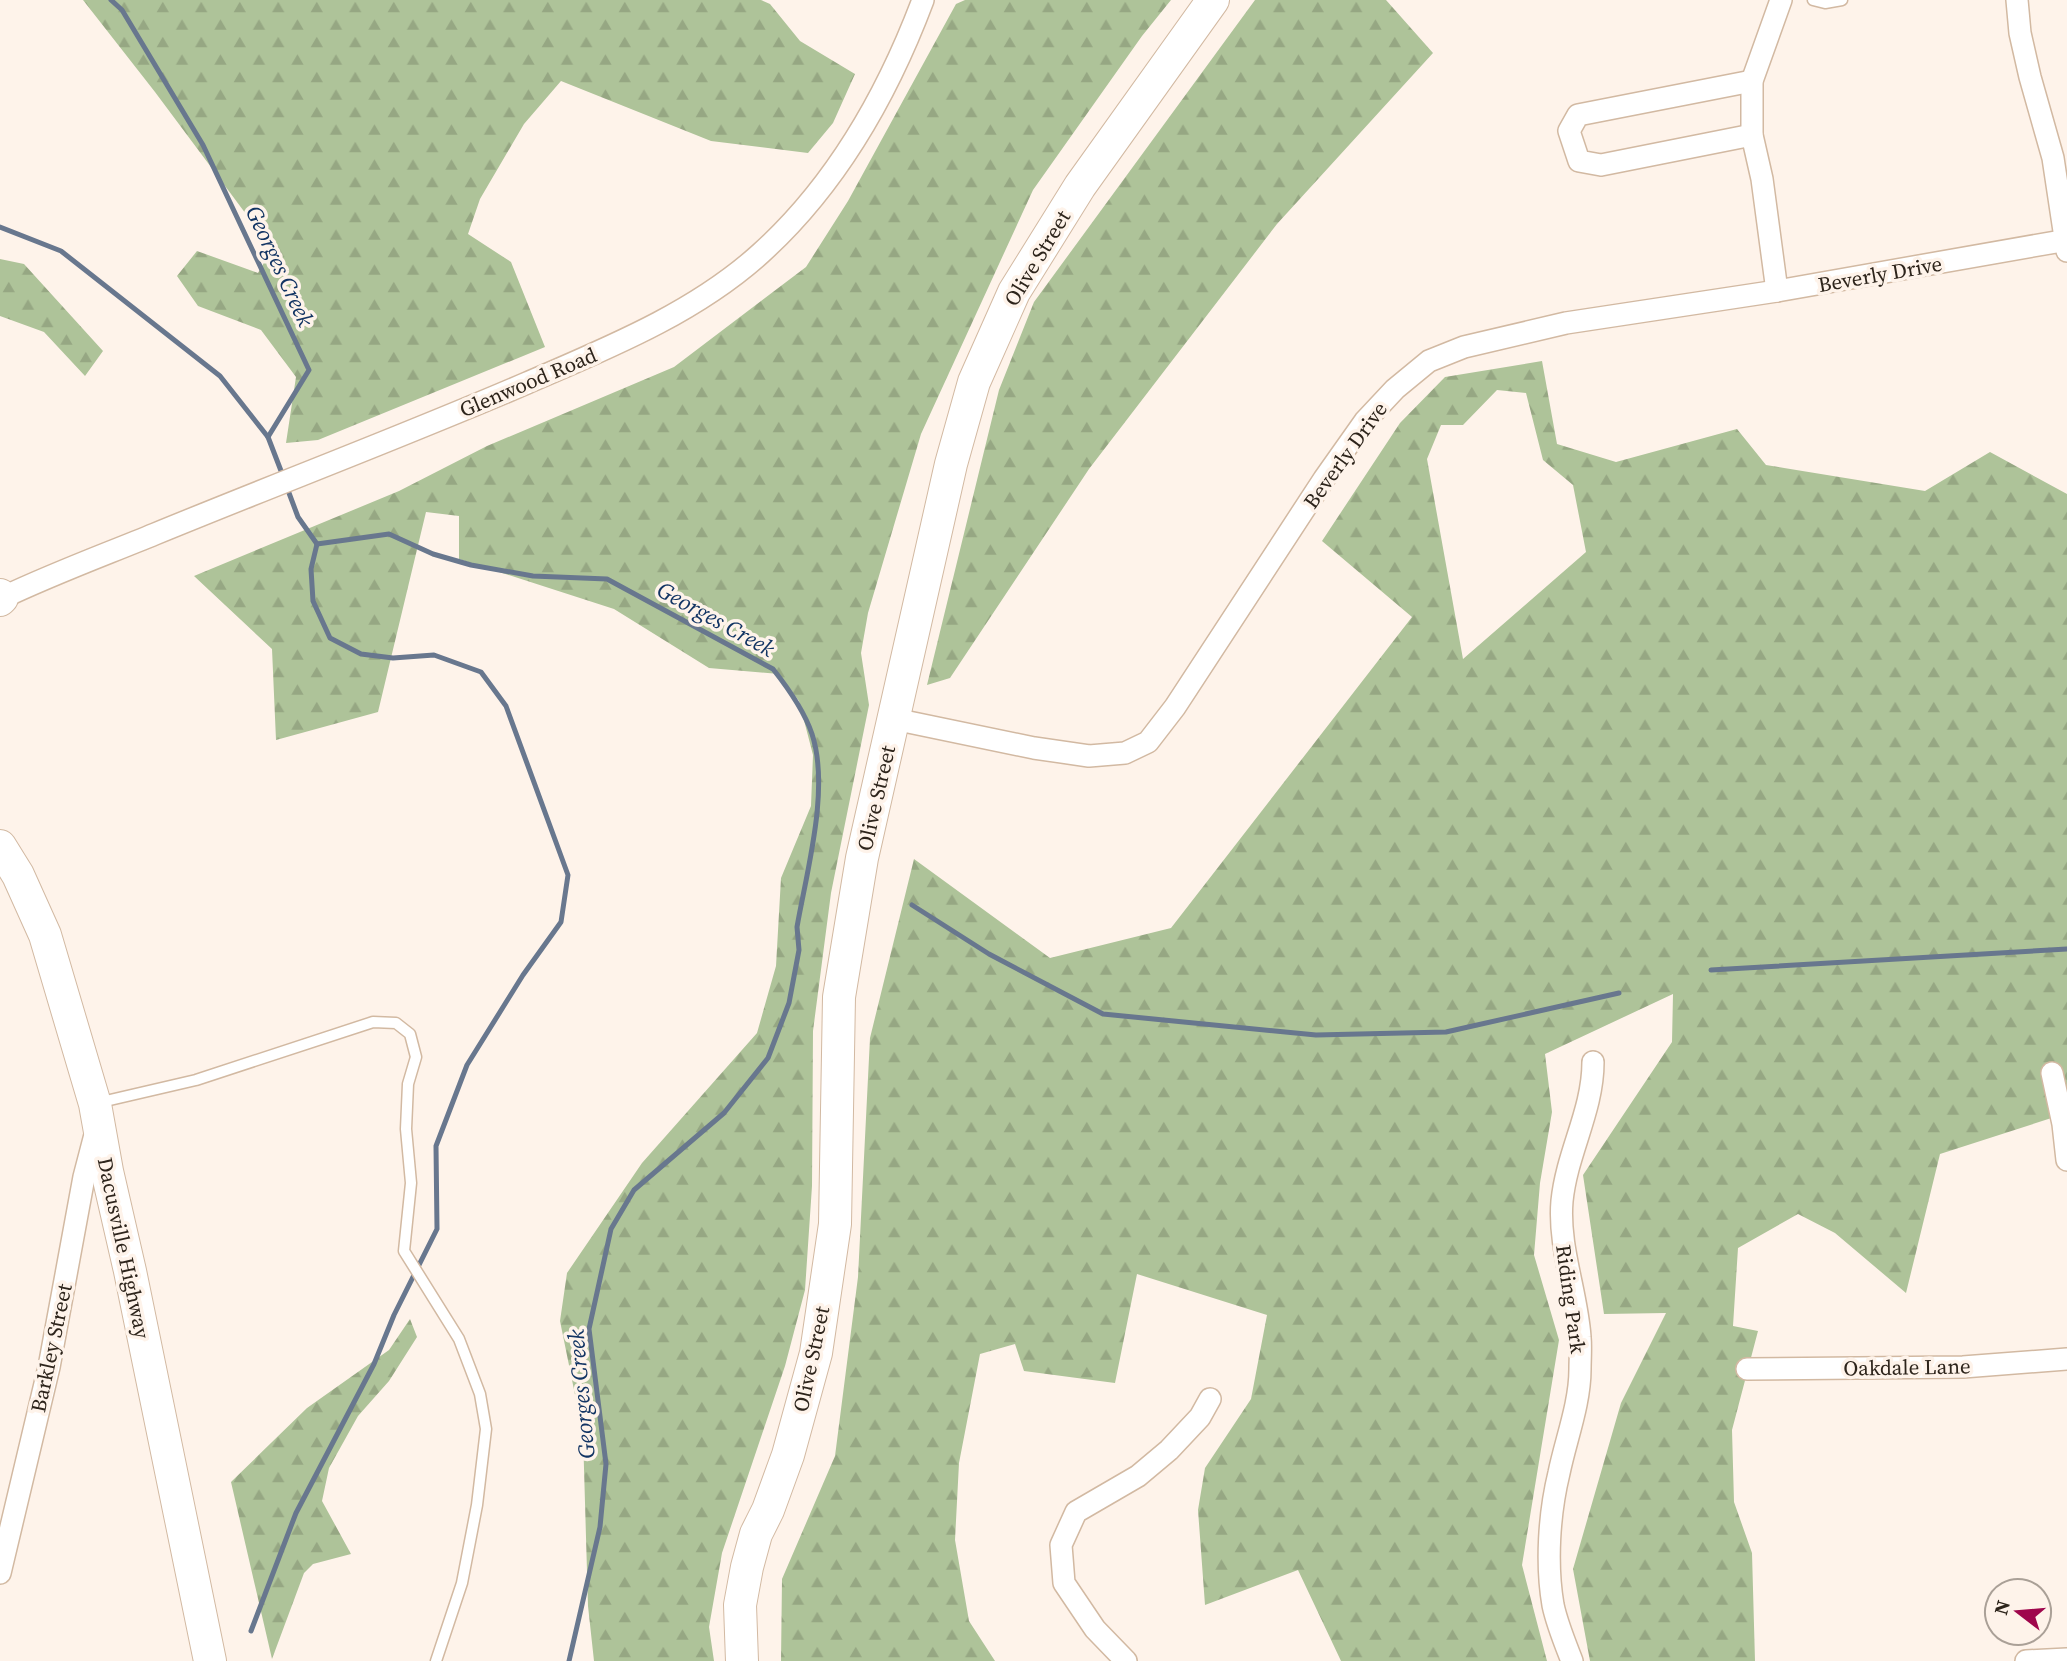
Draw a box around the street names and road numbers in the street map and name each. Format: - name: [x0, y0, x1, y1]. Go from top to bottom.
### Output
- street label: Olive Street: [997, 204, 1077, 311]
- street label: Beverly Drive: [1816, 249, 1944, 299]
- street label: Glenwood Road: [455, 340, 601, 424]
- street label: Beverly Drive: [1296, 396, 1394, 514]
- street label: Olive Street: [850, 742, 902, 853]
- street label: Dacusville Highway: [91, 1155, 157, 1342]
- street label: Riding Park: [1549, 1243, 1593, 1356]
- street label: Barkley Street: [23, 1281, 79, 1415]
- street label: Olive Street: [786, 1303, 836, 1414]
- street label: Oakdale Lane: [1843, 1351, 1971, 1383]

